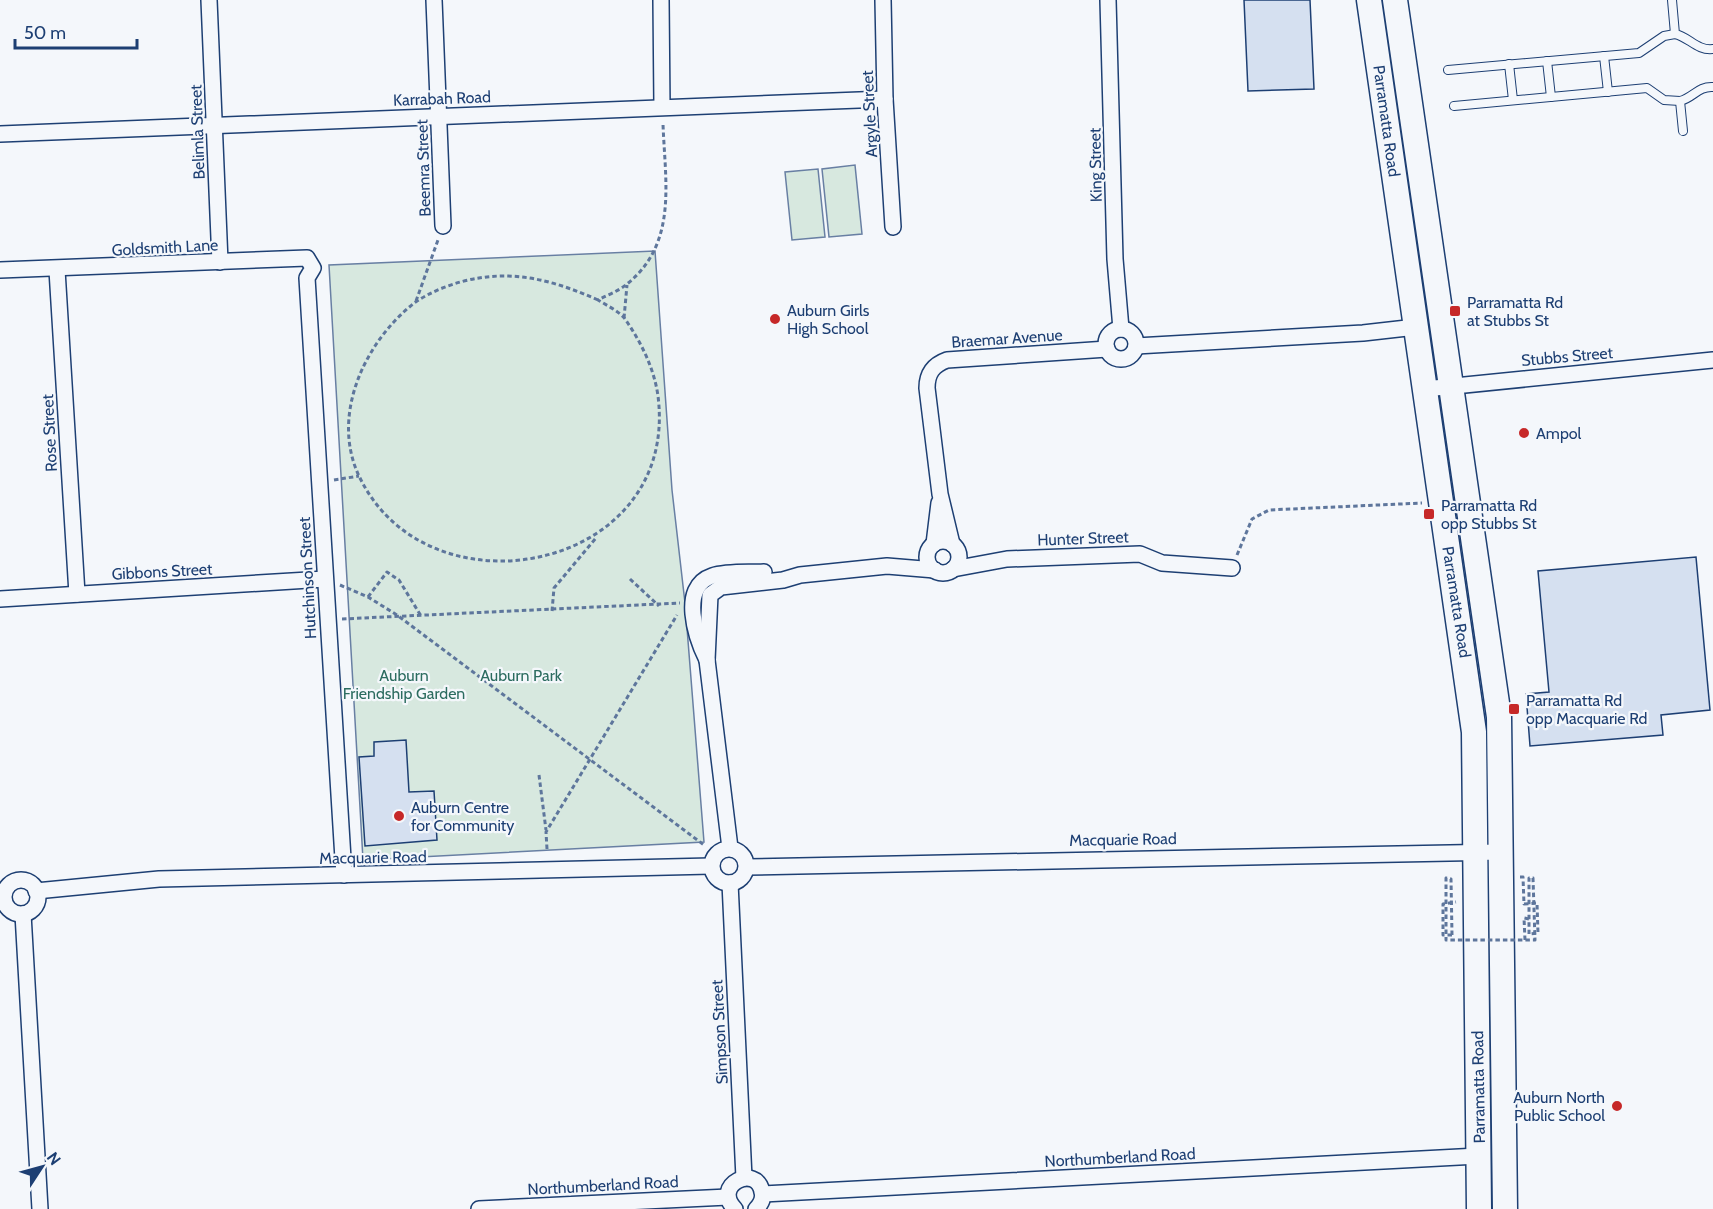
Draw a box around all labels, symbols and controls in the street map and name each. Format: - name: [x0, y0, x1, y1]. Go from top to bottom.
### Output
- scale bar: [15, 12, 136, 50]
- text: 50 m: [24, 22, 66, 44]
- street label: Parramatta Road: [1369, 64, 1404, 178]
- street label: Argyle Street: [858, 69, 881, 158]
- street label: Belimla Street: [186, 84, 209, 180]
- street label: Karrabah Road: [393, 87, 491, 110]
- street label: Beemra Street: [412, 118, 435, 217]
- street label: King Street: [1085, 127, 1106, 202]
- street label: Goldsmith Lane: [111, 235, 219, 260]
- place label: Parramatta Rd at Stubbs St: [1467, 293, 1563, 330]
- place label: Auburn Girls High School: [787, 301, 870, 338]
- marker: Parramatta Rd at Stubbs St: [1448, 304, 1462, 318]
- marker: Auburn Girls High School: [768, 312, 782, 326]
- street label: Braemar Avenue: [951, 325, 1063, 352]
- street label: Stubbs Street: [1520, 343, 1614, 370]
- street label: Rose Street: [38, 393, 61, 472]
- place label: Ampol: [1536, 424, 1582, 443]
- marker: Ampol: [1517, 426, 1531, 440]
- place label: Parramatta Rd opp Stubbs St: [1441, 496, 1537, 533]
- marker: Parramatta Rd opp Stubbs St: [1422, 507, 1436, 521]
- street label: Hutchinson Street: [295, 516, 320, 639]
- street label: Hunter Street: [1037, 527, 1130, 550]
- street label: Parramatta Road: [1438, 545, 1475, 659]
- street label: Gibbons Street: [111, 559, 214, 584]
- park label: Auburn Friendship Garden: [343, 666, 465, 703]
- park label: Auburn Park: [480, 666, 563, 685]
- place label: Parramatta Rd opp Macquarie Rd: [1526, 691, 1647, 728]
- marker: Parramatta Rd opp Macquarie Rd: [1507, 702, 1521, 716]
- place label: Auburn Centre for Community: [411, 798, 514, 835]
- marker: Auburn Centre for Community: [392, 809, 406, 823]
- street label: Macquarie Road: [1069, 829, 1177, 850]
- street label: Macquarie Road: [319, 847, 427, 868]
- street label: Simpson Street: [707, 979, 732, 1085]
- street label: Parramatta Road: [1468, 1031, 1489, 1143]
- place label: Auburn North Public School: [1513, 1088, 1605, 1125]
- marker: Auburn North Public School: [1610, 1099, 1624, 1113]
- north arrow: [12, 1137, 72, 1197]
- street label: Northumberland Road: [1044, 1144, 1196, 1171]
- text: N: [43, 1148, 65, 1169]
- street label: Northumberland Road: [527, 1172, 679, 1199]

